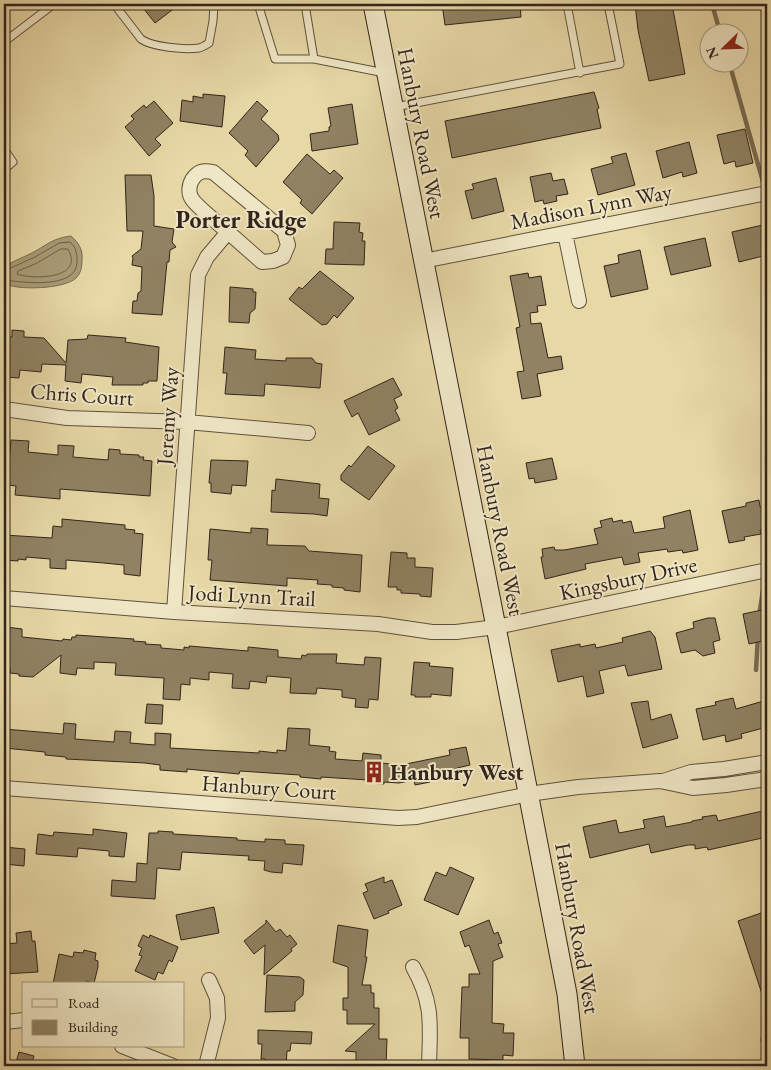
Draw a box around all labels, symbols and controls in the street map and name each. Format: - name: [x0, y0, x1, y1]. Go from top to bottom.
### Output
- north arrow: [698, 22, 748, 72]
- text: N: [701, 44, 723, 62]
- street label: Hanbury Road West: [391, 45, 452, 221]
- street label: Madison Lynn Way: [508, 177, 675, 236]
- district label: Porter Ridge: [176, 204, 306, 236]
- street label: Jeremy Way: [149, 366, 185, 468]
- street label: Chris Court: [29, 376, 135, 413]
- street label: Hanbury Road West: [470, 442, 531, 618]
- street label: Kingsbury Drive: [557, 550, 700, 607]
- street label: Jodi Lynn Trail: [185, 578, 316, 613]
- place label: Hanbury West: [390, 758, 524, 787]
- building icon: Hanbury West: [361, 759, 387, 785]
- street label: Hanbury Court: [201, 768, 337, 807]
- street label: Hanbury Road West: [548, 840, 607, 1016]
- legend: [22, 982, 185, 1048]
- text: Road: [68, 993, 100, 1012]
- text: Building: [68, 1017, 118, 1036]

